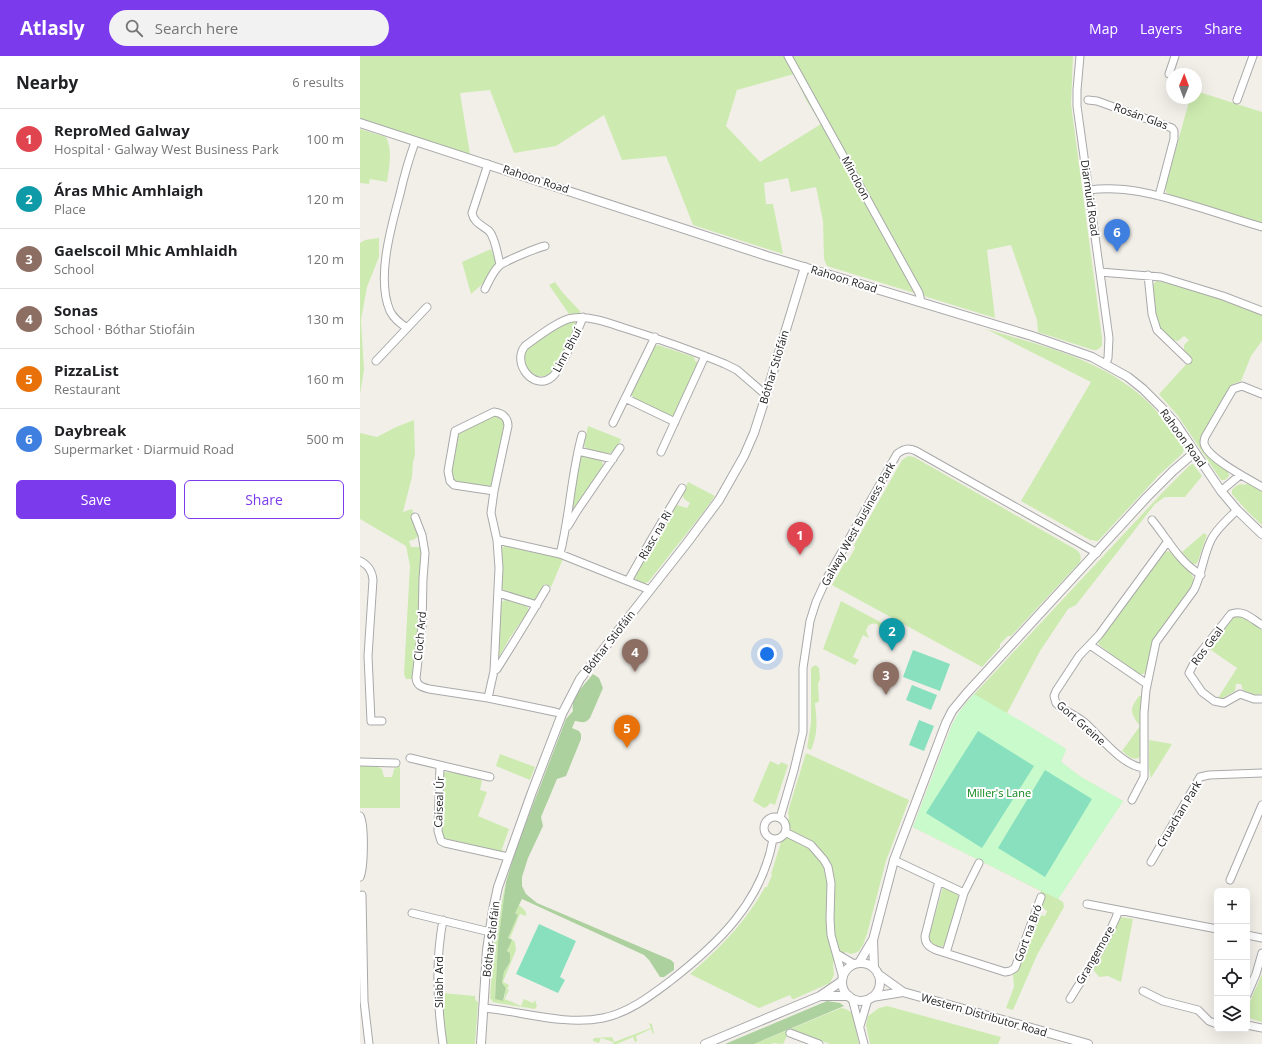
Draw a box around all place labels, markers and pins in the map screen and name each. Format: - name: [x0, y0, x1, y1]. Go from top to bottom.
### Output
- pin: 6: [1104, 219, 1130, 252]
- pin: 1: [787, 522, 813, 555]
- pin: 2: [879, 618, 905, 651]
- pin: 4: [622, 639, 648, 672]
- pin: 3: [873, 662, 899, 695]
- pin: 5: [614, 715, 640, 748]

